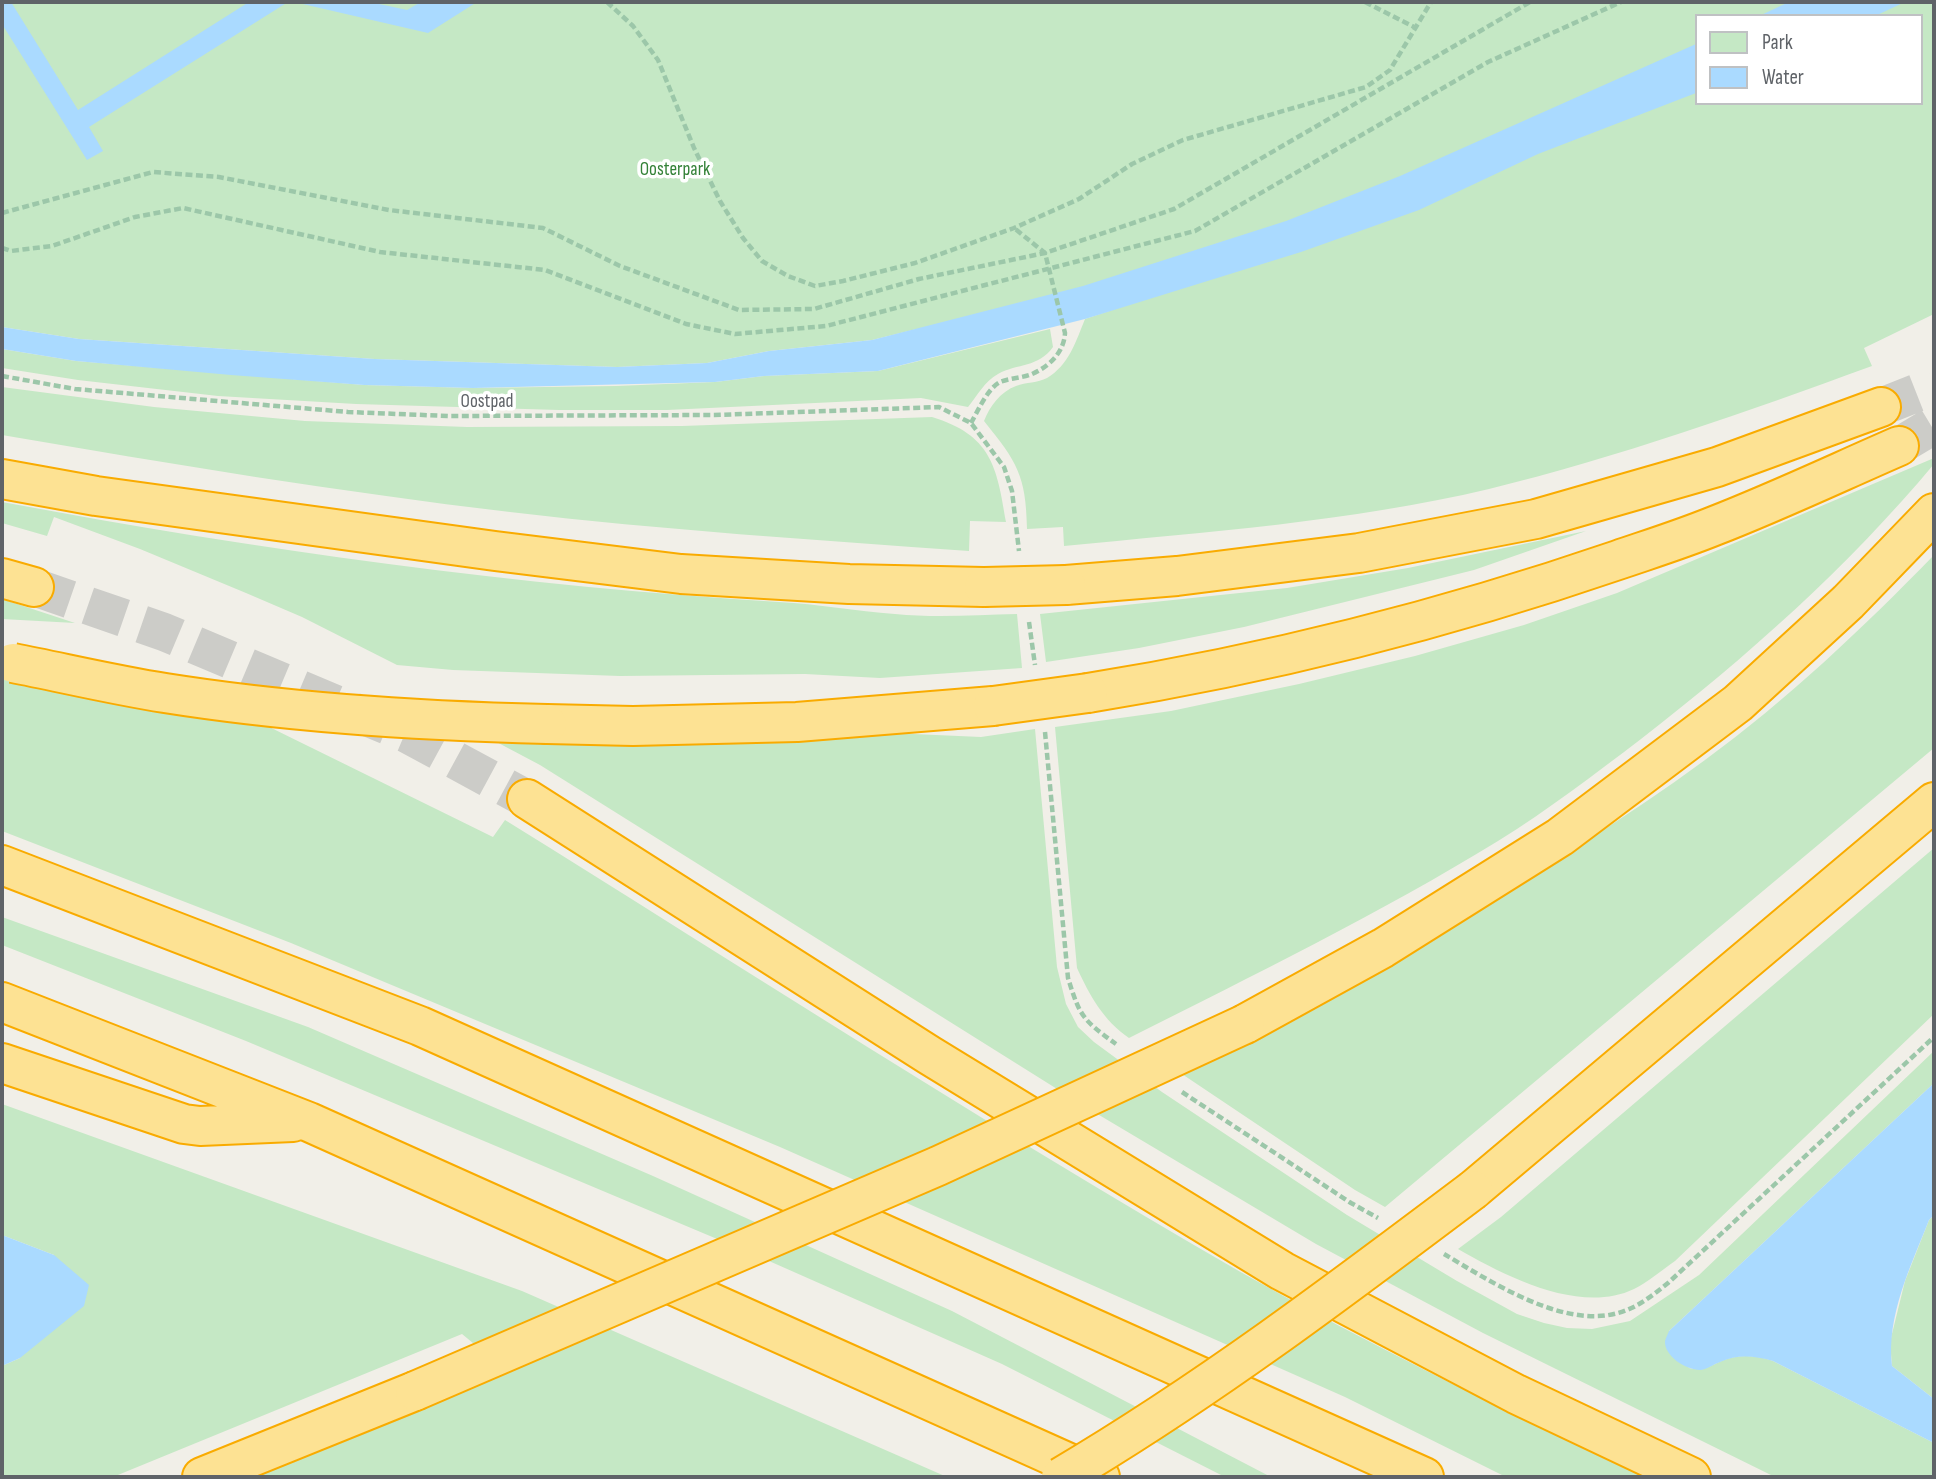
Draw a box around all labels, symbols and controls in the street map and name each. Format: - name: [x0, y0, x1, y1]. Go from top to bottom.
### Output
- legend: [1694, 14, 1922, 105]
- text: Park: [1762, 30, 1793, 55]
- text: Water: [1762, 65, 1804, 90]
- park label: Oosterpark: [640, 159, 710, 181]
- street label: Oostpad: [461, 391, 513, 413]

